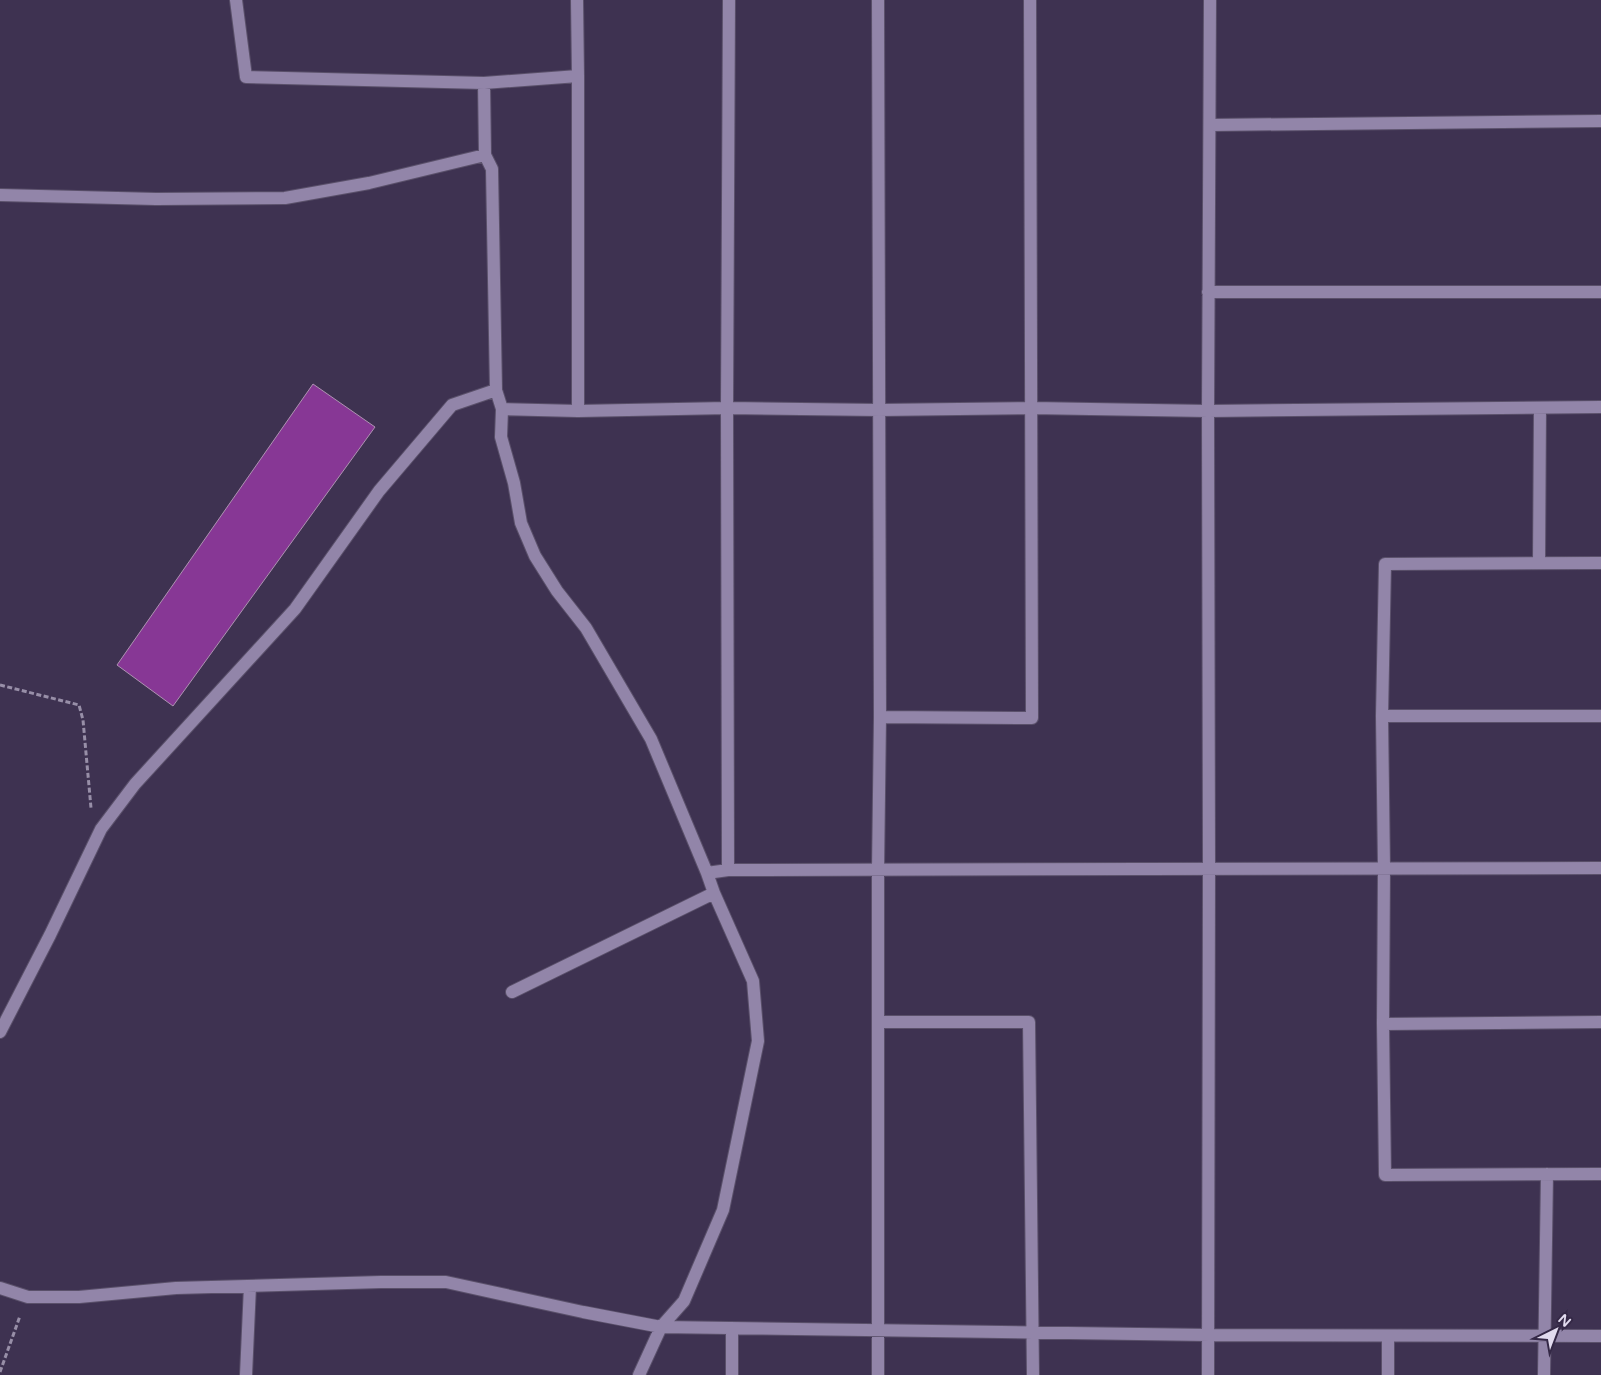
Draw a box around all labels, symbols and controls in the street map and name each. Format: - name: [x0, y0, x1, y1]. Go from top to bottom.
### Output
- north arrow: [1531, 1305, 1581, 1355]
- text: N: [1554, 1311, 1574, 1331]

